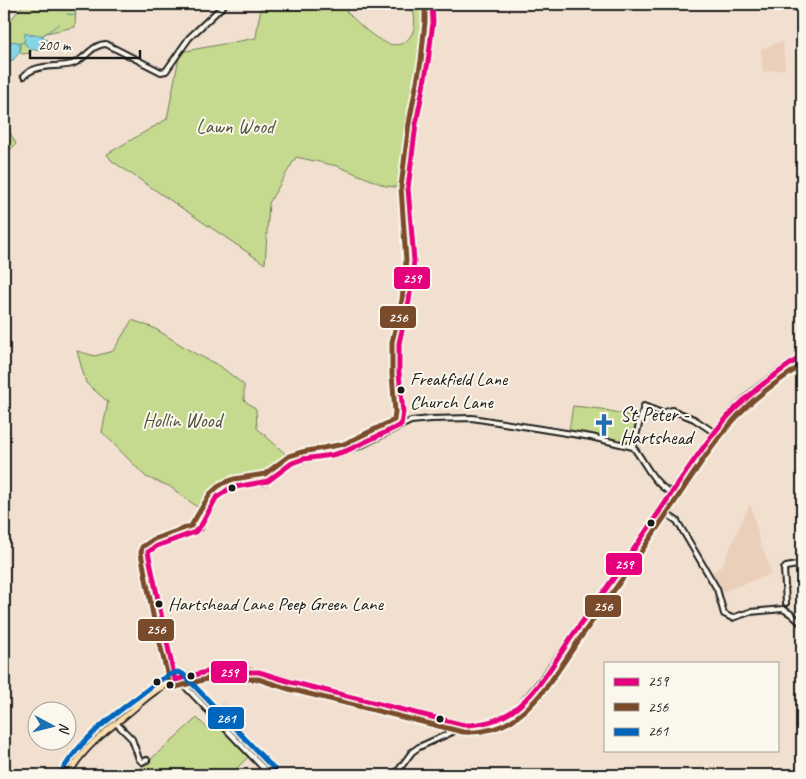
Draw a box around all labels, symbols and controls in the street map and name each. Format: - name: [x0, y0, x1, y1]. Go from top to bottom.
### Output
- scale bar: [30, 28, 140, 60]
- text: 200 m: [38, 36, 72, 55]
- park label: Lawn Wood: [196, 114, 277, 139]
- line badge: 259: [393, 266, 431, 290]
- text: 259: [403, 270, 423, 287]
- line badge: 256: [379, 305, 417, 329]
- text: 256: [389, 309, 409, 326]
- place label: Freakfield Lane Church Lane: [410, 367, 509, 414]
- marker: Freakfield Lane Church Lane: [396, 385, 406, 395]
- place label: St Peter - Hartshead: [620, 402, 696, 450]
- park label: Hollin Wood: [142, 408, 225, 433]
- church icon: St Peter - Hartshead: [591, 412, 617, 438]
- unlabelled marker: [227, 483, 237, 493]
- unlabelled marker: [646, 518, 656, 528]
- line badge: 259: [605, 552, 643, 576]
- text: 259: [615, 556, 635, 573]
- place label: Hartshead Lane Peep Green Lane: [168, 592, 385, 616]
- line badge: 256: [584, 594, 622, 618]
- text: 256: [594, 598, 614, 615]
- marker: Hartshead Lane Peep Green Lane: [154, 599, 164, 609]
- line badge: 256: [137, 618, 175, 642]
- text: 256: [147, 621, 167, 638]
- line badge: 259: [210, 660, 248, 684]
- legend: [604, 662, 778, 752]
- text: 259: [220, 664, 240, 681]
- unlabelled marker: [186, 671, 196, 681]
- text: 259: [648, 672, 670, 691]
- unlabelled marker: [152, 677, 162, 687]
- unlabelled marker: [165, 680, 175, 690]
- text: 256: [648, 698, 670, 717]
- north arrow: [28, 702, 78, 752]
- line badge: 261: [207, 706, 245, 730]
- text: 261: [216, 710, 237, 727]
- unlabelled marker: [435, 714, 445, 724]
- text: N: [55, 722, 73, 735]
- text: 261: [648, 722, 670, 741]

